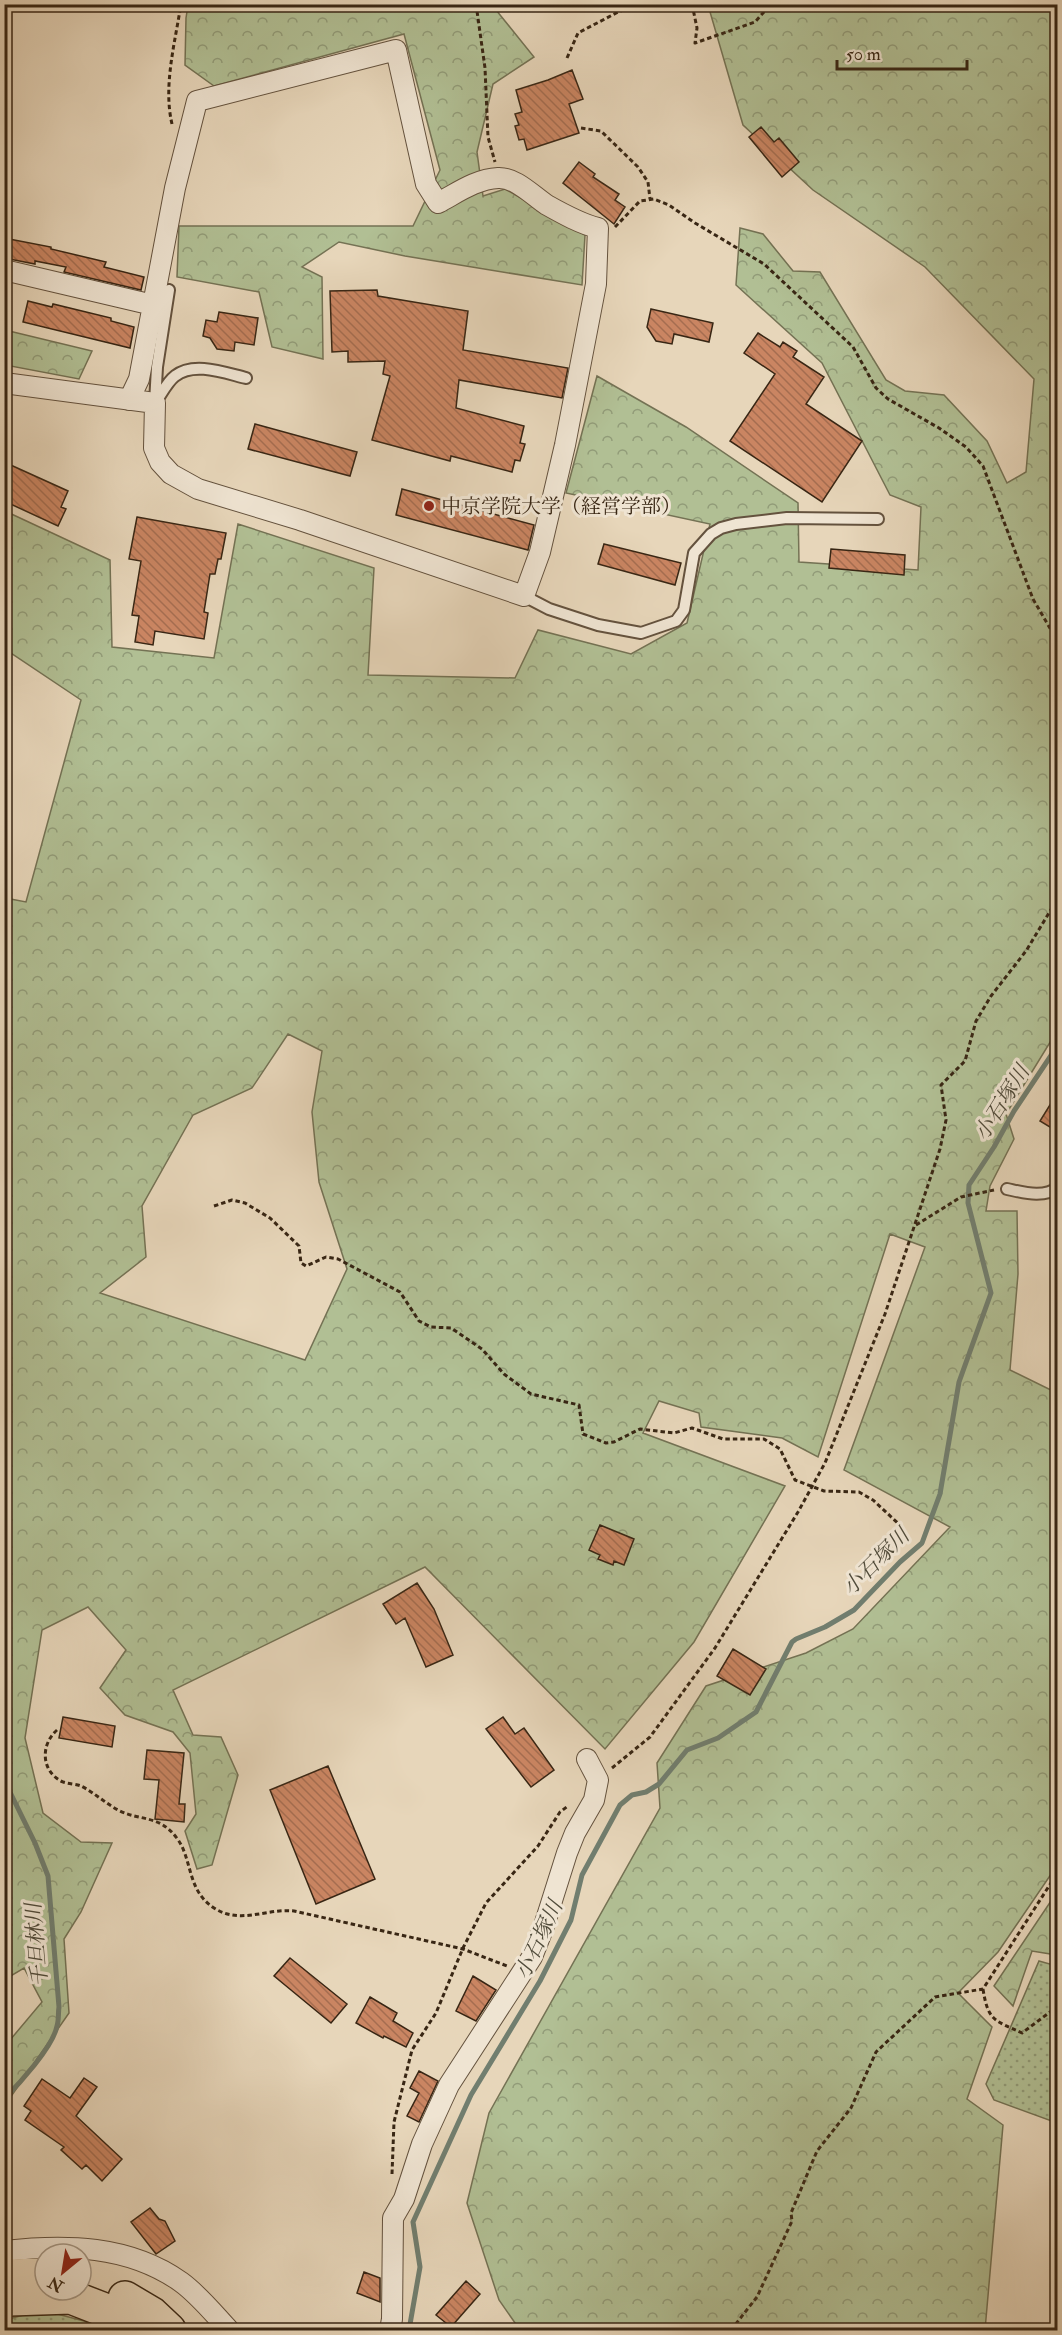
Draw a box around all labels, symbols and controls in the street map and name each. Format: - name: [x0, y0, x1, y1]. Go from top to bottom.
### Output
- scale bar: [837, 33, 968, 71]
- text: 50 m: [846, 43, 881, 66]
- place label: 中京学院大学（経営学部）: [441, 494, 681, 519]
- marker: 中京学院大学（経営学部）: [422, 499, 436, 513]
- water label: 小石塚川: [968, 1059, 1037, 1146]
- water label: 小石塚川: [837, 1521, 917, 1601]
- water label: 小石塚川: [509, 1894, 570, 1984]
- water label: 千旦林川: [20, 1900, 54, 1988]
- north arrow: [33, 2242, 93, 2302]
- text: N: [44, 2272, 68, 2297]

